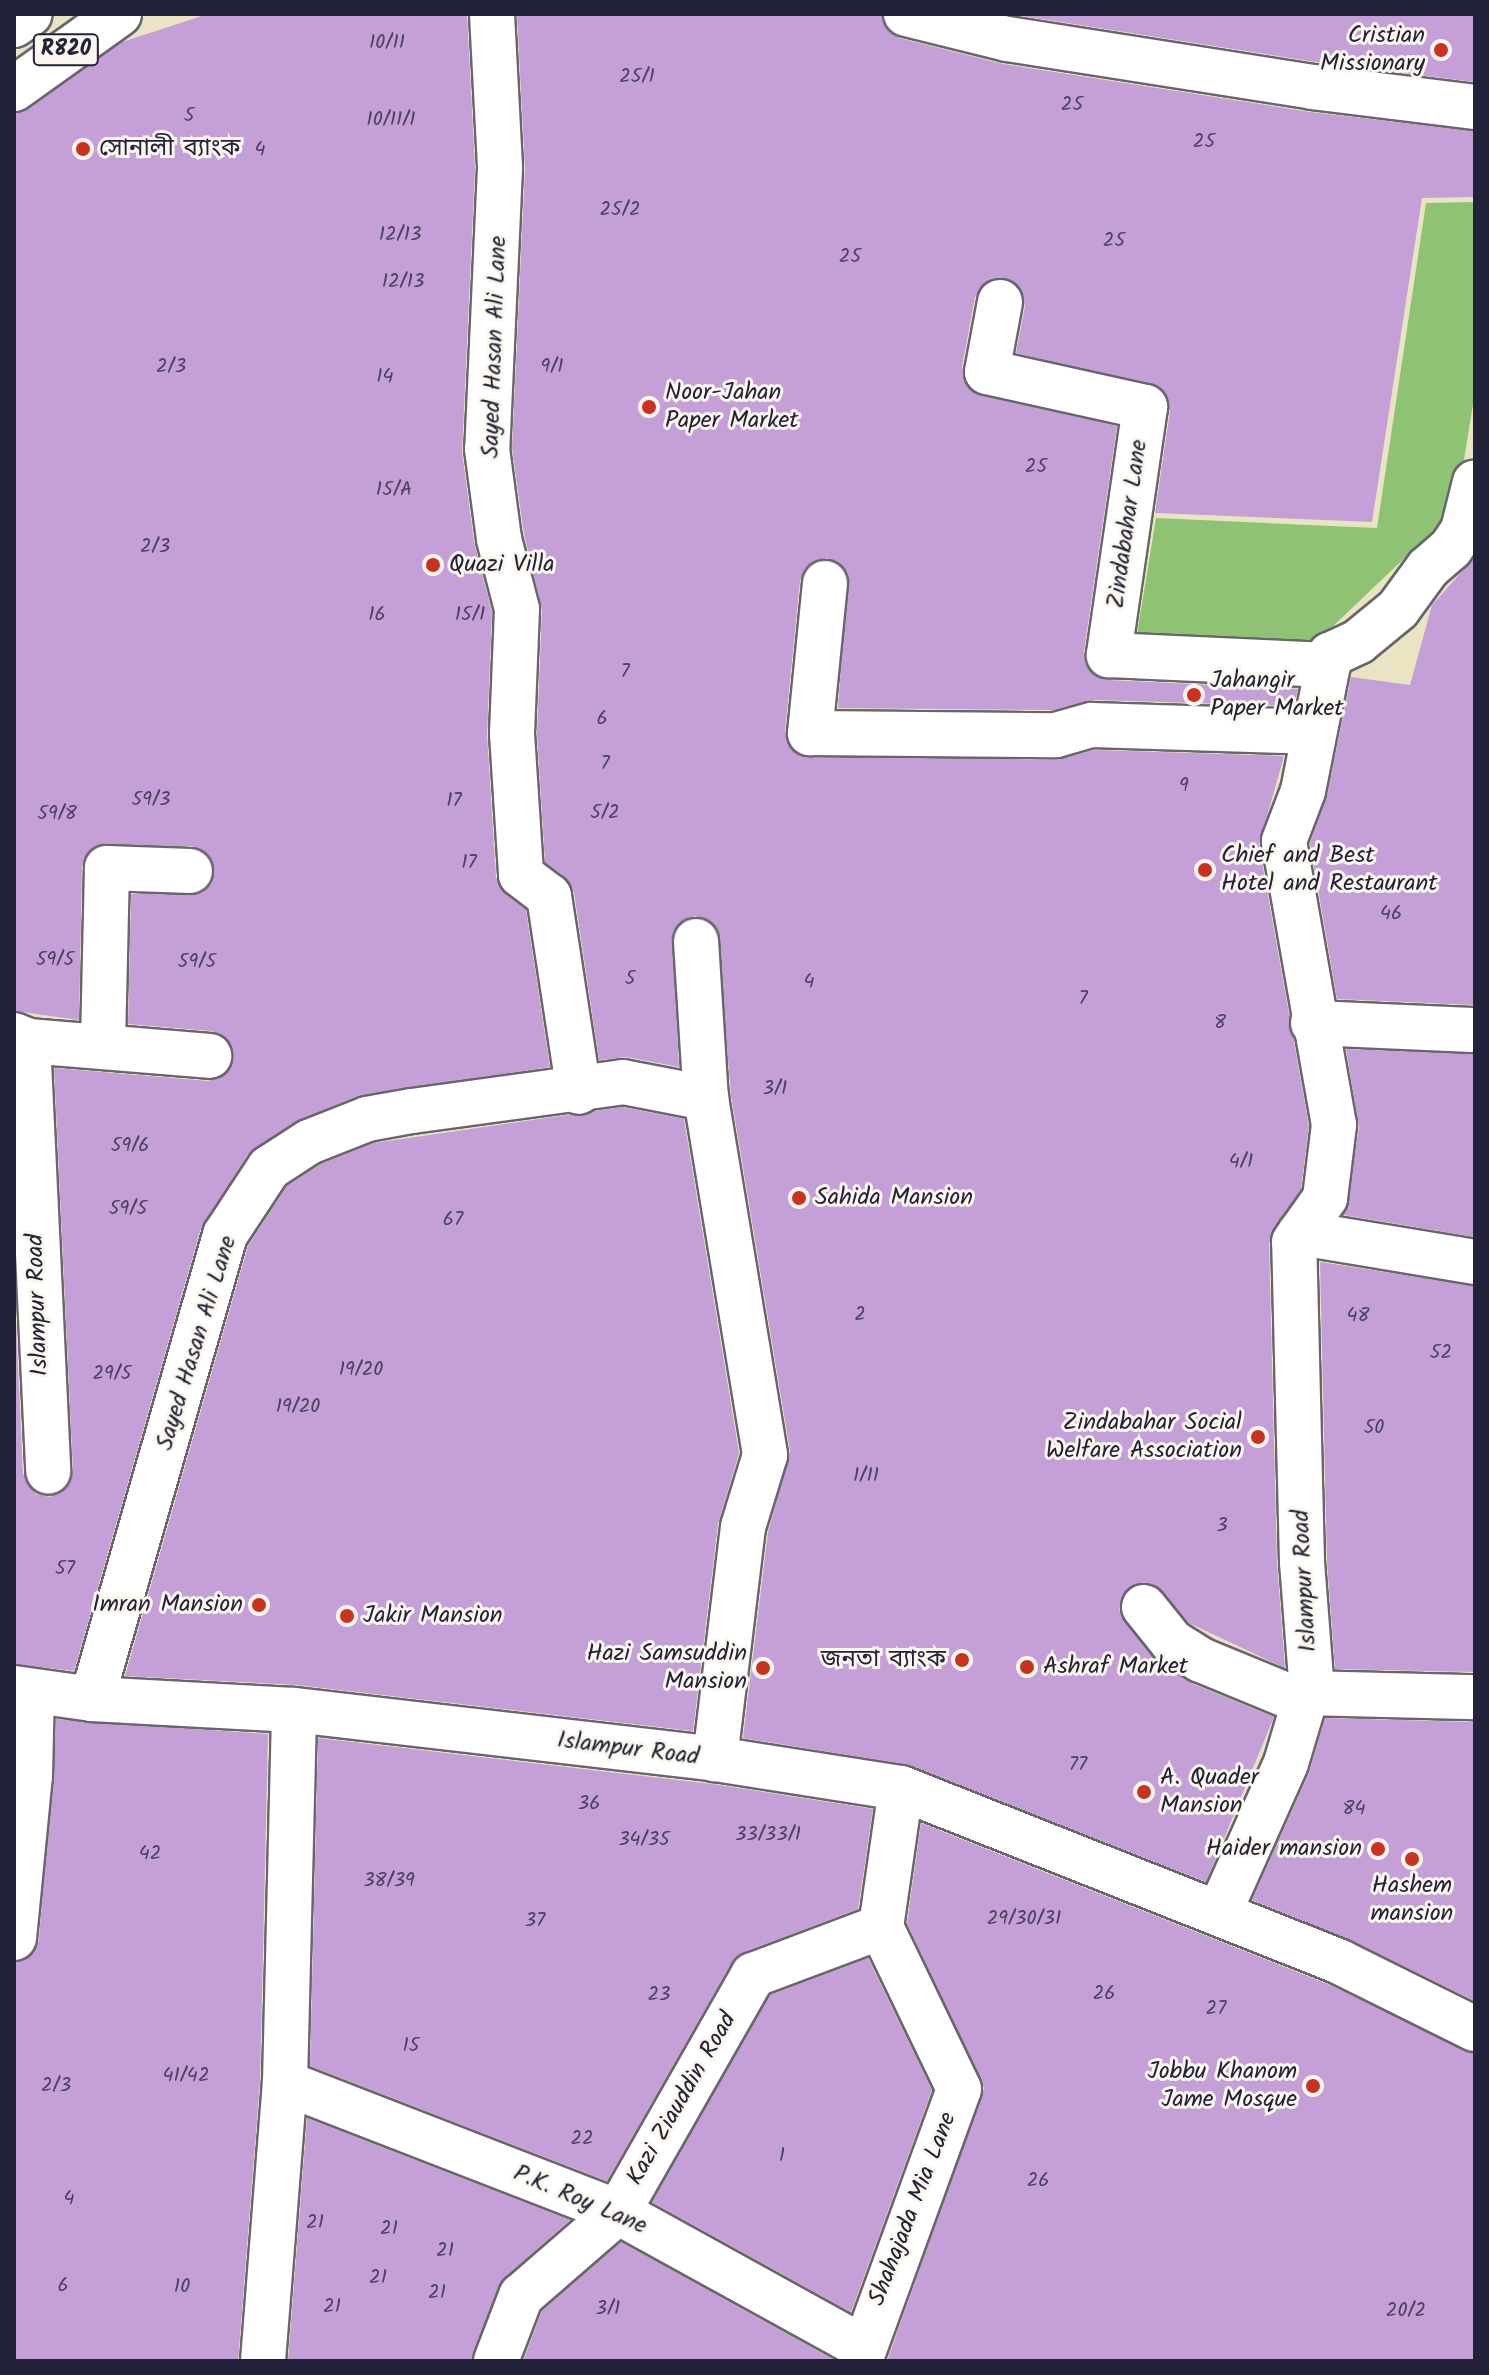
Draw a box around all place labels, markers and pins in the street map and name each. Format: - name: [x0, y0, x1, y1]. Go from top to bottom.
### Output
- place label: Cristian Missionary: [1320, 22, 1425, 78]
- marker: Cristian Missionary: [1432, 41, 1450, 59]
- place label: সোনালী ব্যাংক: [99, 135, 240, 163]
- marker: সোনালী ব্যাংক: [74, 140, 92, 158]
- place label: Noor-Jahan Paper Market: [665, 379, 799, 435]
- marker: Noor-Jahan Paper Market: [640, 398, 658, 416]
- place label: Quazi Villa: [449, 551, 555, 579]
- marker: Quazi Villa: [424, 556, 442, 574]
- place label: Jahangir Paper Market: [1210, 667, 1344, 723]
- marker: Jahangir Paper Market: [1185, 686, 1203, 704]
- place label: Chief and Best Hotel and Restaurant: [1221, 842, 1438, 898]
- marker: Chief and Best Hotel and Restaurant: [1196, 861, 1214, 879]
- place label: Sahida Mansion: [815, 1184, 973, 1212]
- marker: Sahida Mansion: [790, 1189, 808, 1207]
- place label: Zindabahar Social Welfare Association: [1046, 1409, 1242, 1465]
- marker: Zindabahar Social Welfare Association: [1249, 1428, 1267, 1446]
- place label: Imran Mansion: [92, 1591, 243, 1619]
- marker: Imran Mansion: [250, 1596, 268, 1614]
- place label: Jakir Mansion: [363, 1602, 503, 1630]
- marker: Jakir Mansion: [338, 1607, 356, 1625]
- place label: Hazi Samsuddin Mansion: [586, 1640, 747, 1696]
- place label: জনতা ব্যাংক: [821, 1646, 946, 1674]
- marker: জনতা ব্যাংক: [953, 1651, 971, 1669]
- place label: Ashraf Market: [1043, 1653, 1188, 1681]
- marker: Ashraf Market: [1018, 1658, 1036, 1676]
- marker: Hazi Samsuddin Mansion: [754, 1659, 772, 1677]
- place label: A. Quader Mansion: [1160, 1764, 1259, 1820]
- marker: A. Quader Mansion: [1135, 1783, 1153, 1801]
- place label: Haider mansion: [1206, 1835, 1362, 1863]
- marker: Haider mansion: [1369, 1840, 1387, 1858]
- marker: Hashem mansion: [1403, 1850, 1421, 1868]
- place label: Hashem mansion: [1371, 1872, 1453, 1928]
- place label: Jobbu Khanom Jame Mosque: [1147, 2058, 1297, 2114]
- marker: Jobbu Khanom Jame Mosque: [1304, 2077, 1322, 2095]

